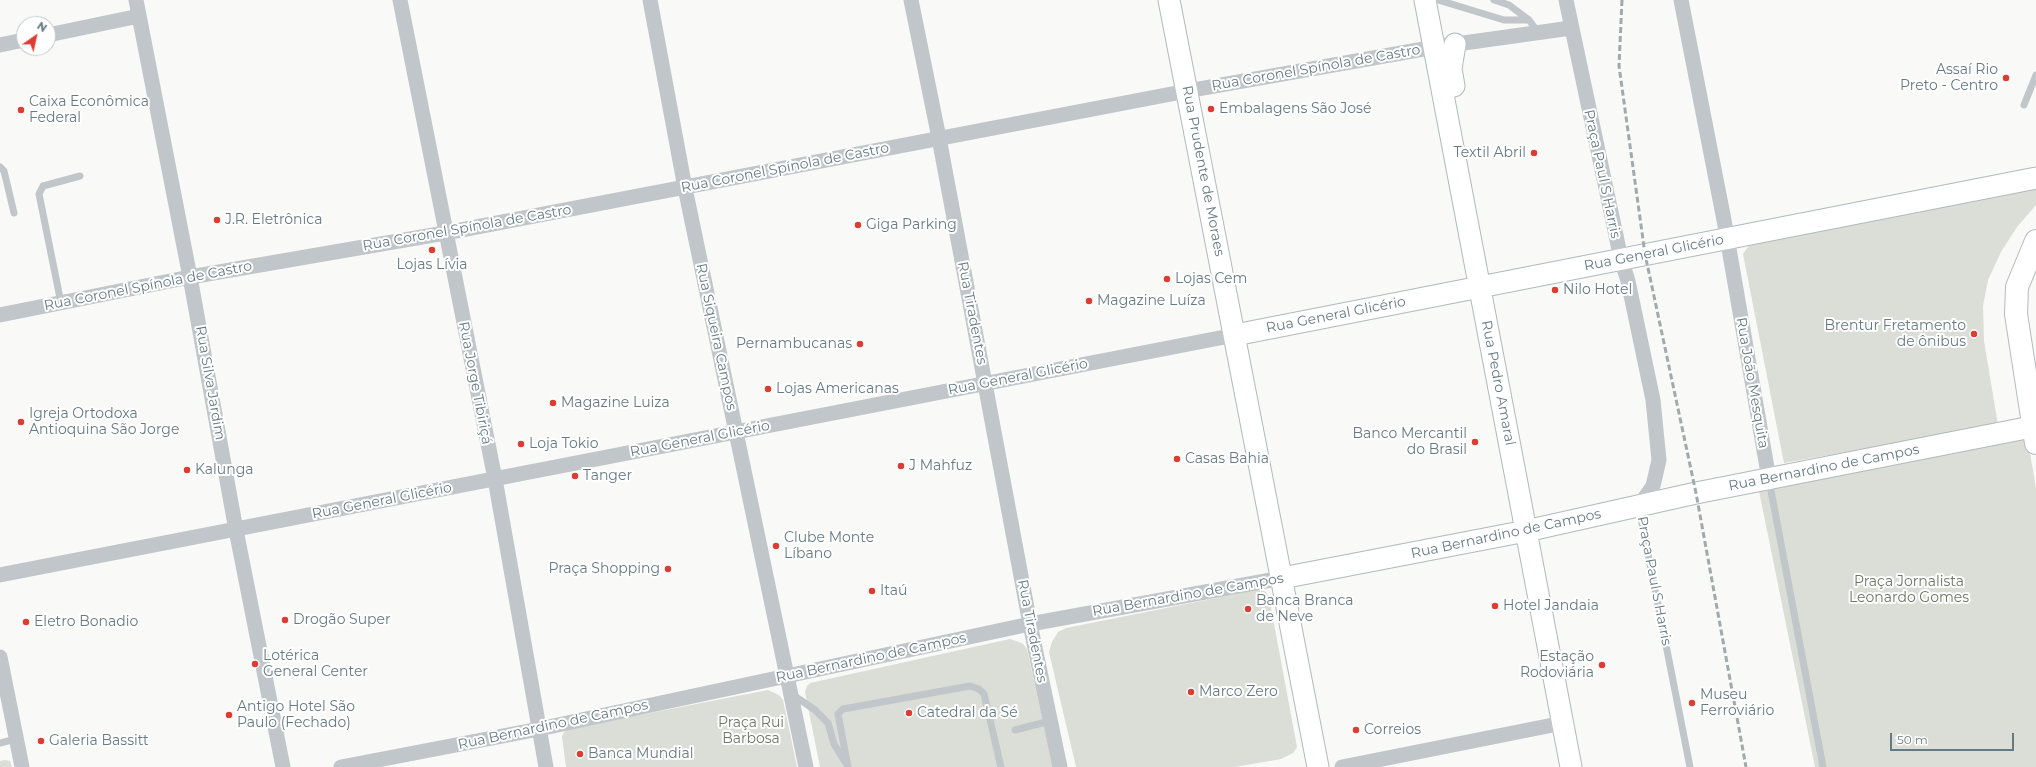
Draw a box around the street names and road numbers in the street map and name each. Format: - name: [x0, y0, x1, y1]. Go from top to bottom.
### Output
- street label: Rua Coronel Spínola de Castro: [1210, 41, 1422, 95]
- street label: Rua Prudente de Moraes: [1178, 84, 1228, 258]
- street label: Praça Paul S Harris: [1580, 108, 1624, 240]
- street label: Rua Coronel Spínola de Castro: [680, 140, 890, 196]
- street label: Rua Coronel Spínola de Castro: [361, 201, 573, 255]
- street label: Rua General Glicério: [1583, 231, 1725, 275]
- street label: Rua Coronel Spínola de Castro: [43, 258, 253, 314]
- street label: Rua Tiradentes: [954, 260, 990, 366]
- street label: Rua Siqueira Campos: [692, 262, 740, 412]
- street label: Rua General Glicério: [1265, 293, 1407, 337]
- street label: Rua João Mesquita: [1732, 316, 1772, 450]
- street label: Rua Pedro Amaral: [1478, 319, 1518, 447]
- street label: Rua Jorge Tibiriçá: [455, 320, 495, 446]
- street label: Rua Silva Jardim: [192, 325, 228, 441]
- street label: Rua General Glicério: [947, 355, 1089, 399]
- street label: Rua General Glicério: [629, 417, 771, 461]
- street label: Rua Bernardino de Campos: [1727, 441, 1921, 495]
- street label: Rua General Glicério: [311, 479, 453, 523]
- street label: Rua Bernardino de Campos: [1409, 506, 1603, 562]
- street label: Praça Paul S Harris: [1633, 515, 1675, 647]
- street label: Rua Bernardino de Campos: [1091, 570, 1285, 620]
- street label: Rua Tiradentes: [1014, 578, 1050, 684]
- street label: Rua Bernardino de Campos: [774, 630, 968, 686]
- street label: Rua Bernardino de Campos: [456, 697, 650, 753]

